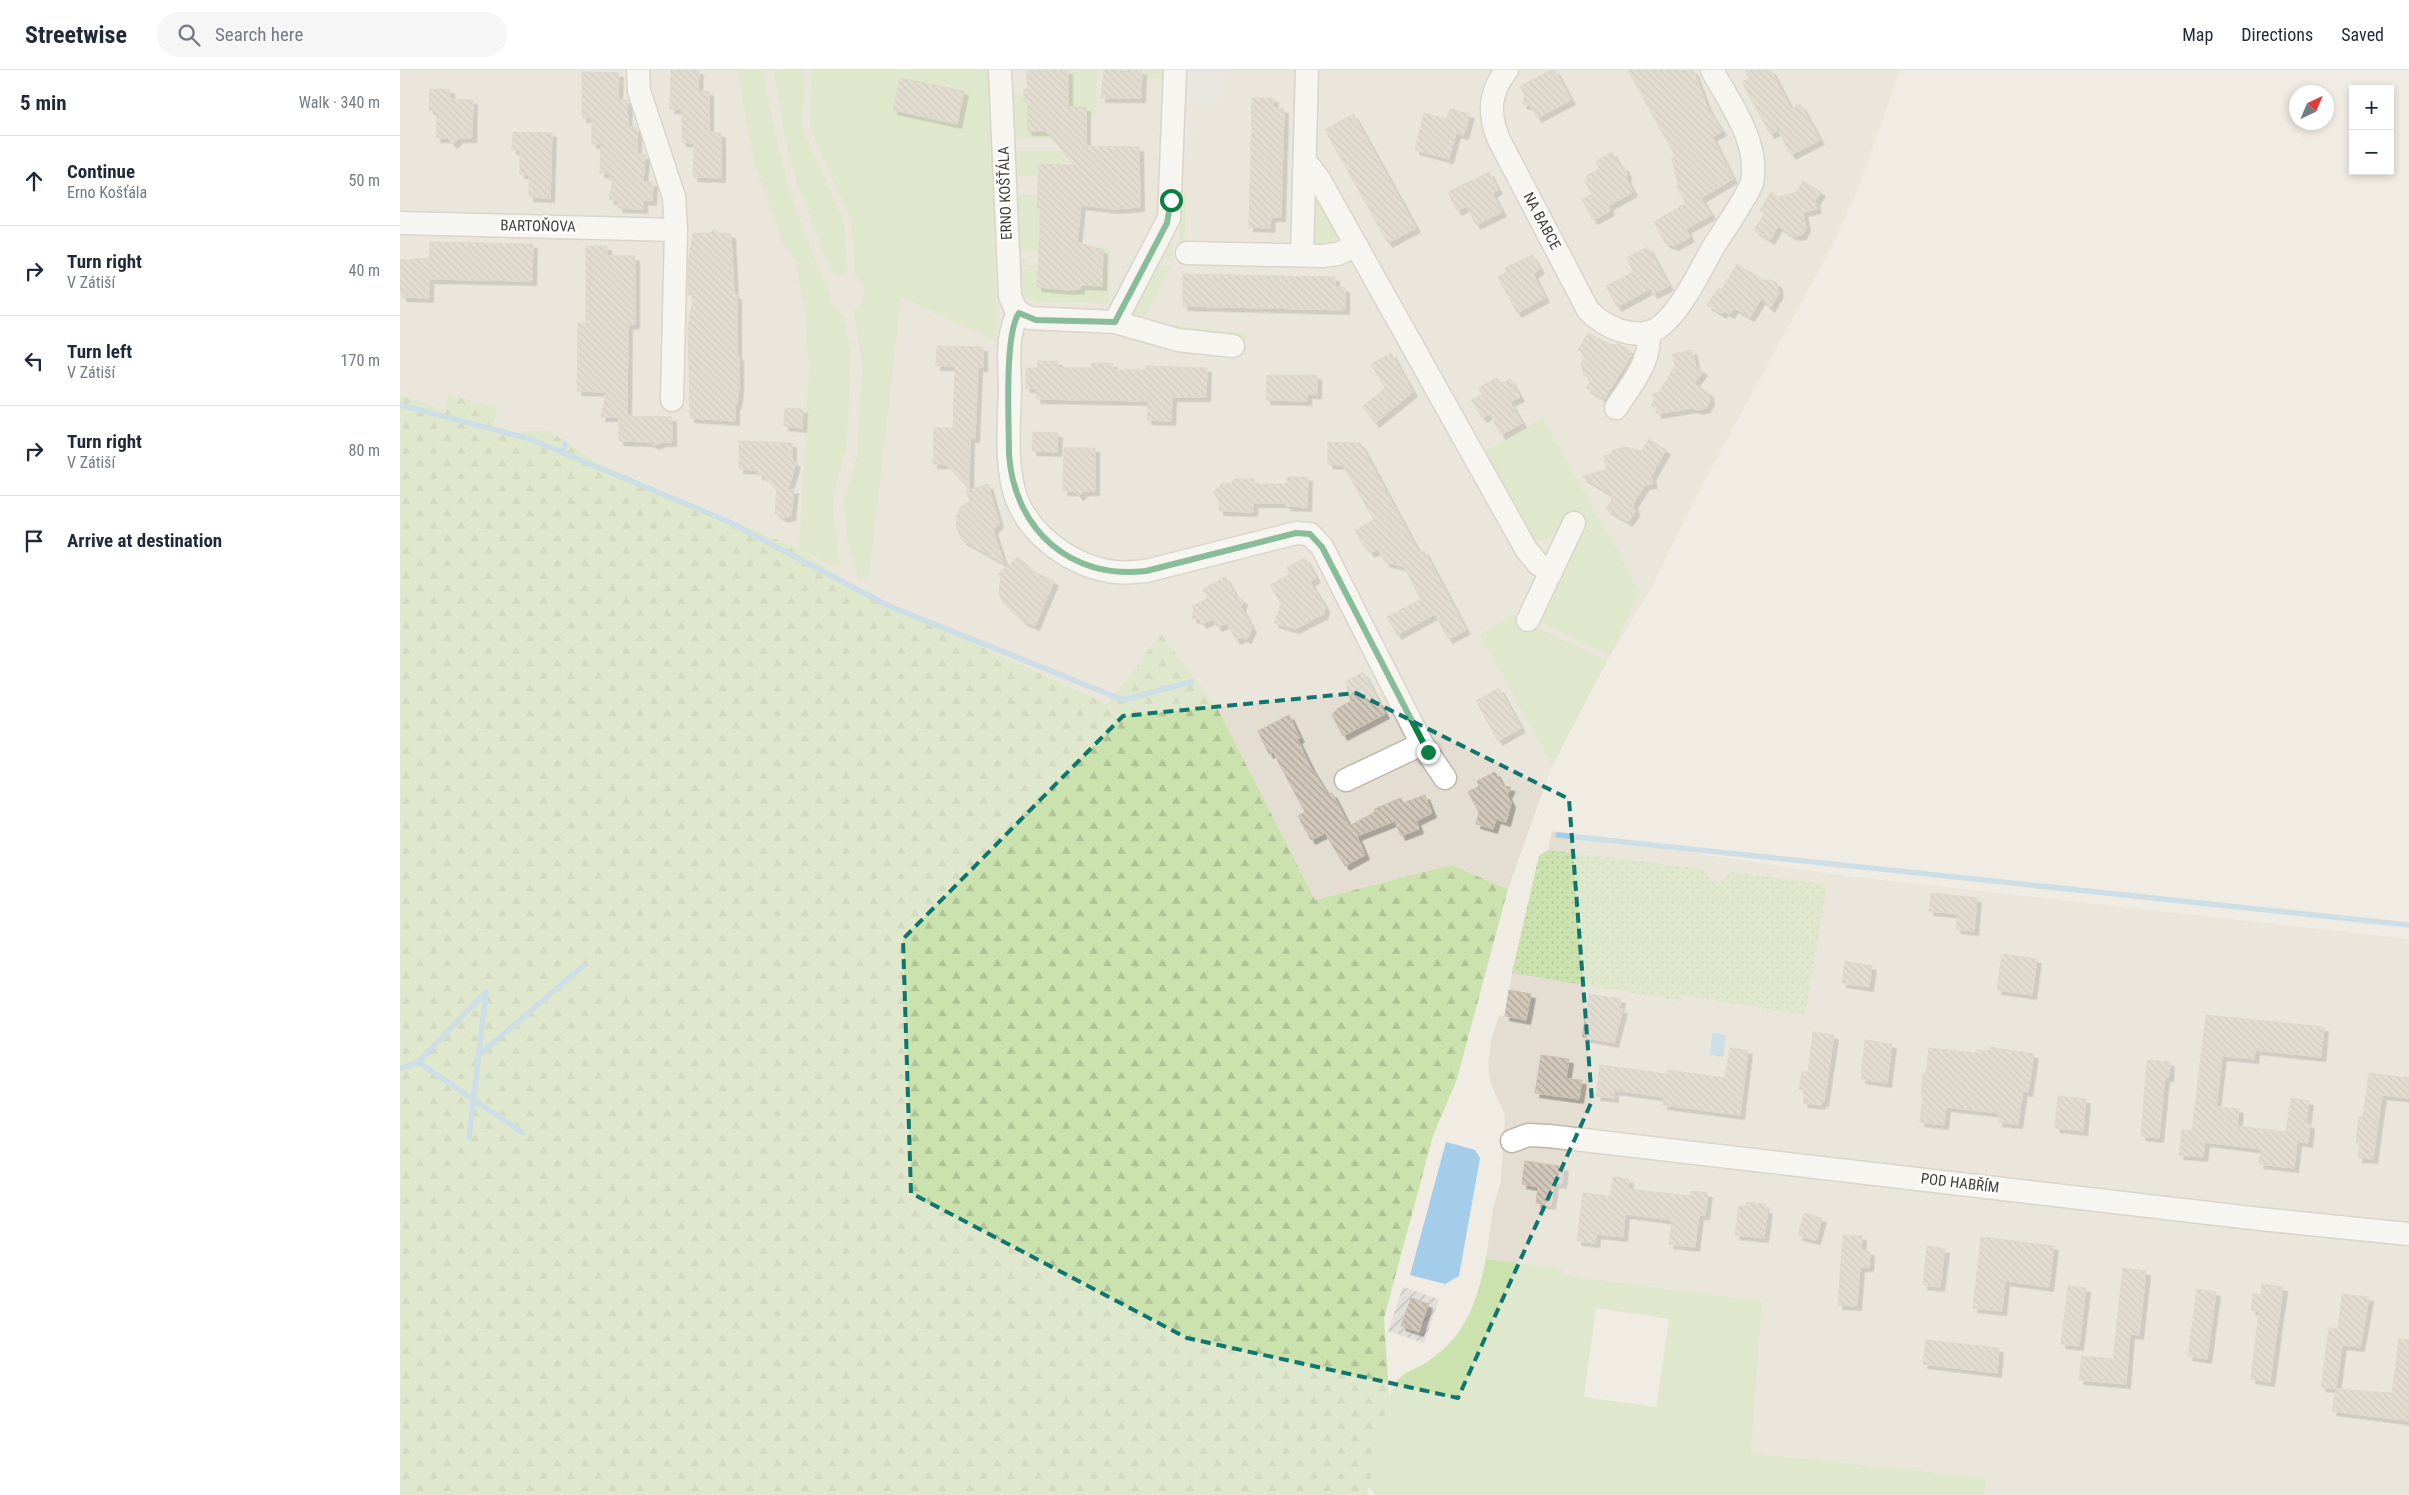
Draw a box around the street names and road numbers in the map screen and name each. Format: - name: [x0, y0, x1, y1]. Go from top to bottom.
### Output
- street label: ERNO KOŠŤÁLA: [994, 146, 1016, 240]
- street label: NA BABCE: [1519, 189, 1565, 253]
- street label: BARTOŇOVA: [500, 216, 576, 236]
- street label: POD HABŘÍM: [1920, 1169, 2000, 1197]

